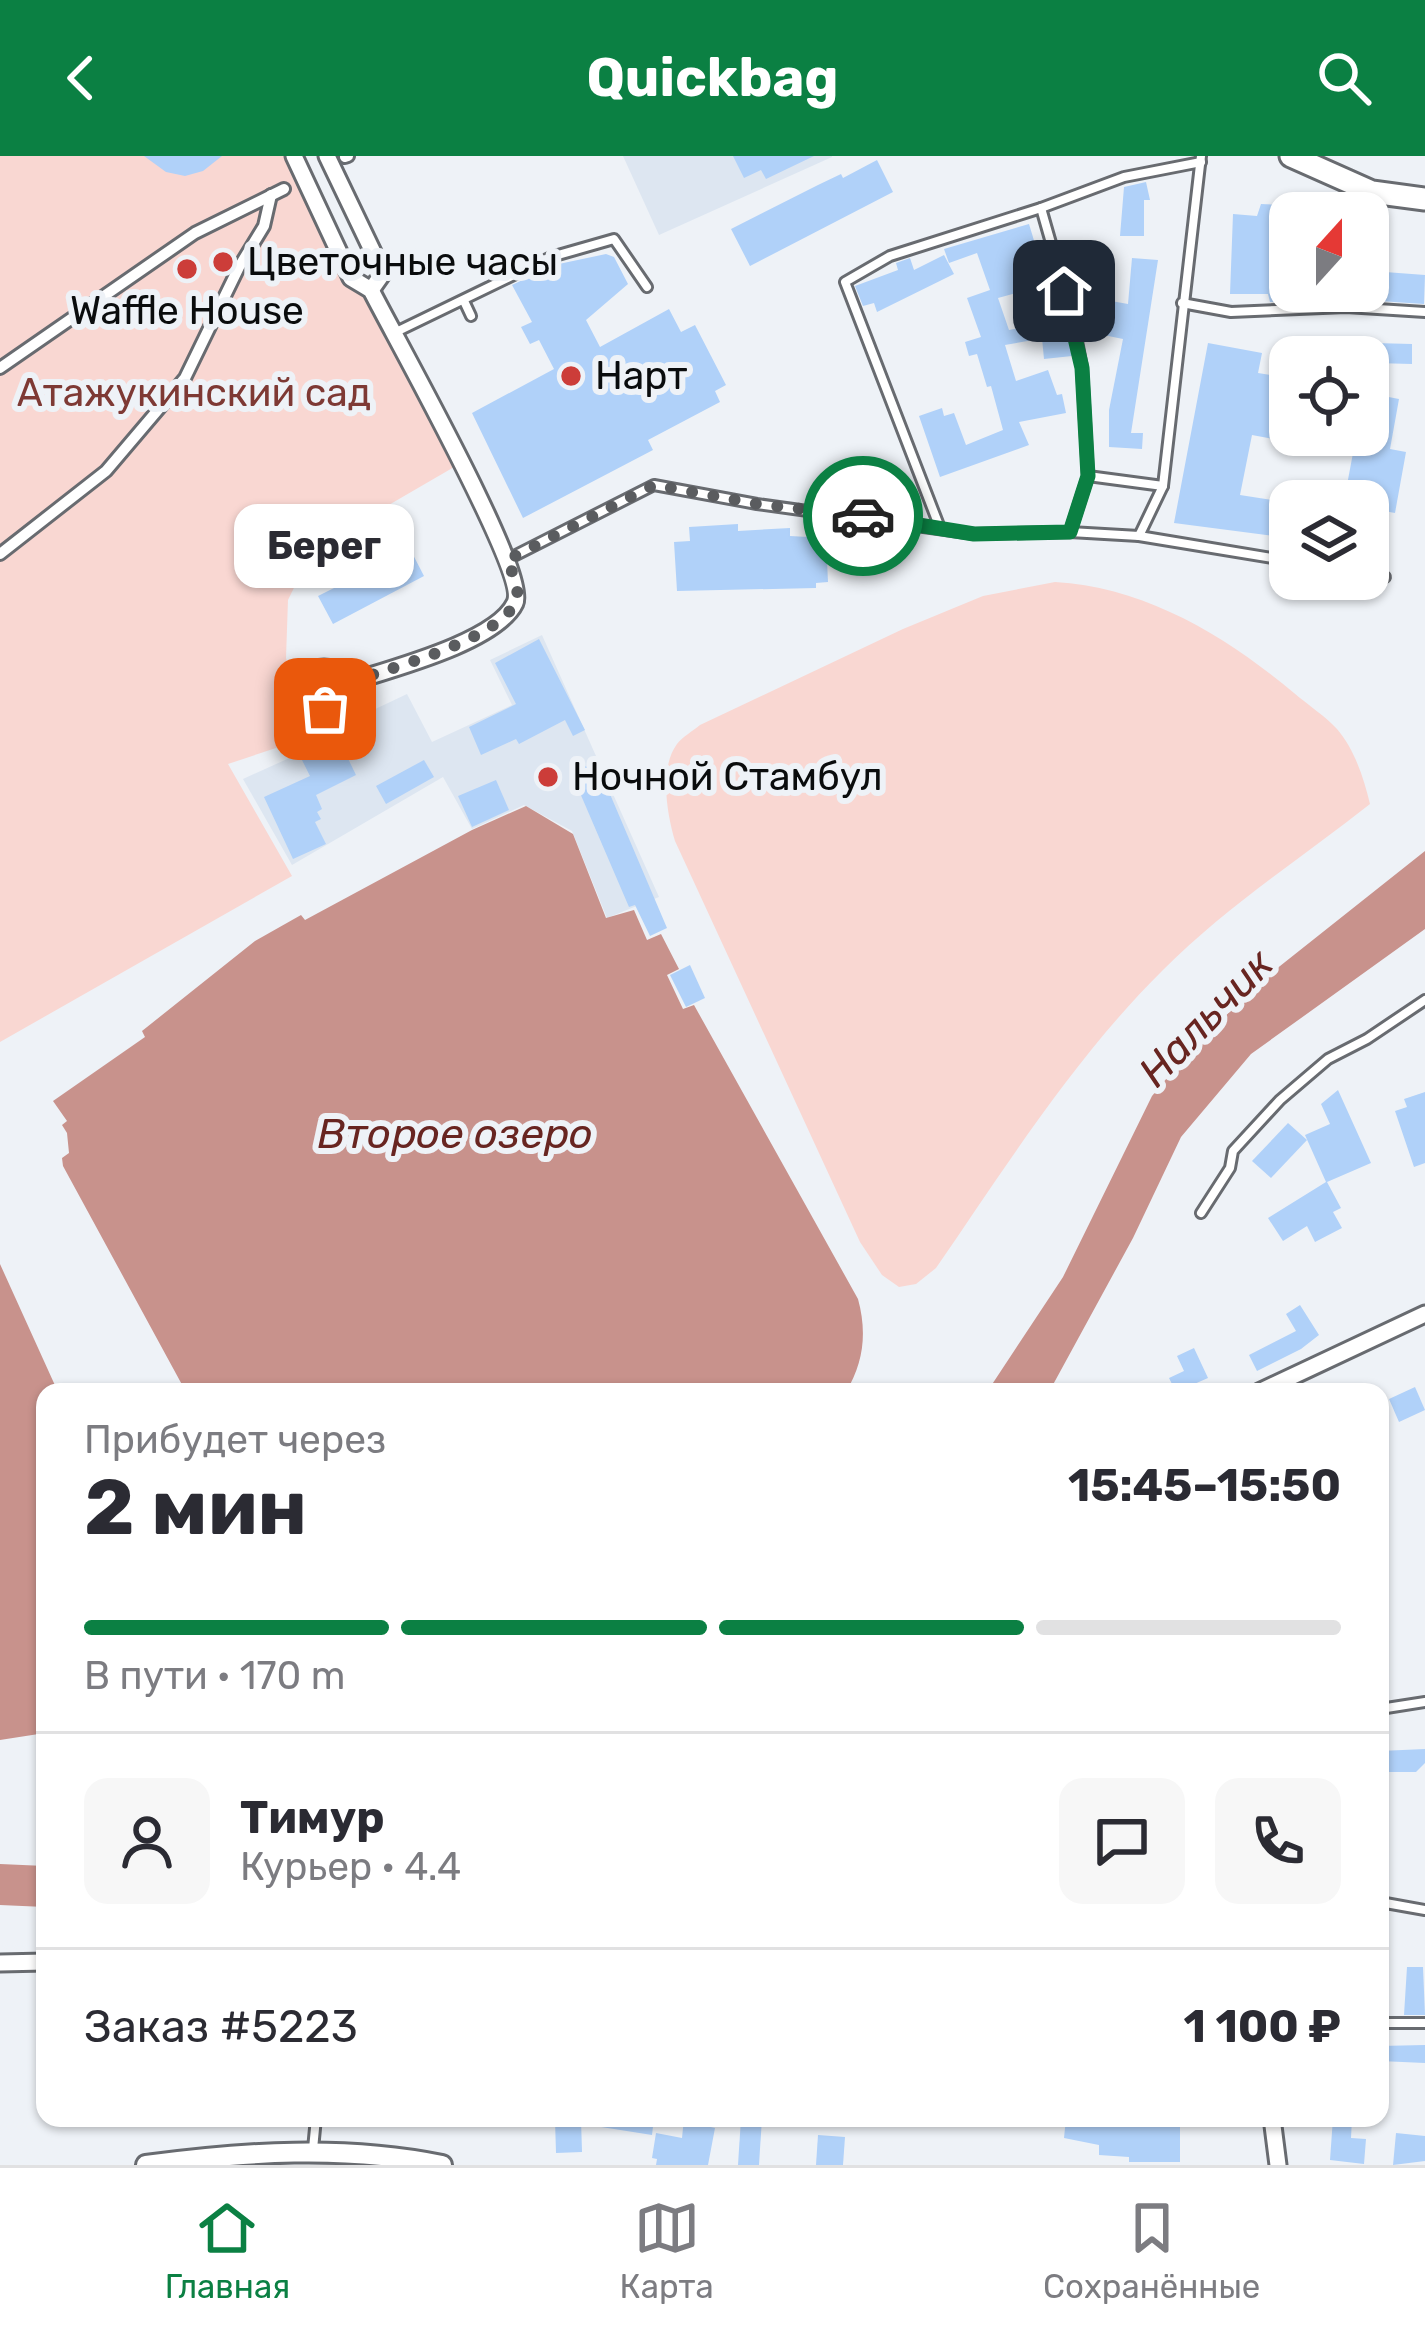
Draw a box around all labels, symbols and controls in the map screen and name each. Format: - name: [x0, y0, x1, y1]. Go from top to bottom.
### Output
- icon: back: [48, 45, 114, 111]
- icon: search: [1311, 45, 1377, 111]
- text: Quickbag: [586, 46, 839, 110]
- north arrow: [1269, 192, 1389, 312]
- map controls: [1269, 192, 1389, 600]
- place label: Цветочные часы: [247, 239, 558, 285]
- pin: [1013, 240, 1115, 342]
- marker: Цветочные часы: [210, 249, 236, 275]
- marker: Waffle House: [174, 256, 200, 282]
- icon: home: [1031, 258, 1097, 324]
- place label: Waffle House: [70, 288, 304, 334]
- button: locate: [1269, 336, 1389, 456]
- place label: Нарт: [595, 353, 688, 399]
- marker: Нарт: [558, 363, 584, 389]
- park label: Атажукинский сад: [17, 370, 371, 416]
- courier: [803, 456, 923, 576]
- button: layers: [1269, 480, 1389, 600]
- icon: car: [830, 483, 896, 549]
- callout: Берег: [235, 505, 415, 589]
- text: Берег: [267, 523, 381, 569]
- pin: [274, 658, 376, 760]
- icon: bag: [292, 676, 358, 742]
- place label: Ночной Стамбул: [572, 754, 883, 800]
- marker: Ночной Стамбул: [535, 764, 561, 790]
- water label: Нальчик: [1129, 939, 1284, 1097]
- water label: Второе озеро: [317, 1109, 593, 1159]
- text: Прибудет через: [84, 1417, 386, 1463]
- text: 15:45–15:50: [1068, 1459, 1341, 1512]
- text: 2 мин: [84, 1461, 307, 1554]
- text: В пути · 170 m: [84, 1653, 345, 1699]
- button: person: [84, 1778, 210, 1904]
- button: chat: [1059, 1778, 1185, 1904]
- button: phone: [1215, 1778, 1341, 1904]
- text: Тимур: [240, 1791, 385, 1844]
- text: Курьер · 4.4: [240, 1844, 461, 1890]
- text: Заказ #5223: [84, 2000, 358, 2053]
- text: 1 100 ₽: [1183, 2000, 1341, 2053]
- tab: Главная: [165, 2195, 290, 2306]
- tab: Карта: [620, 2195, 714, 2306]
- tab: Сохранённые: [1043, 2195, 1260, 2306]

